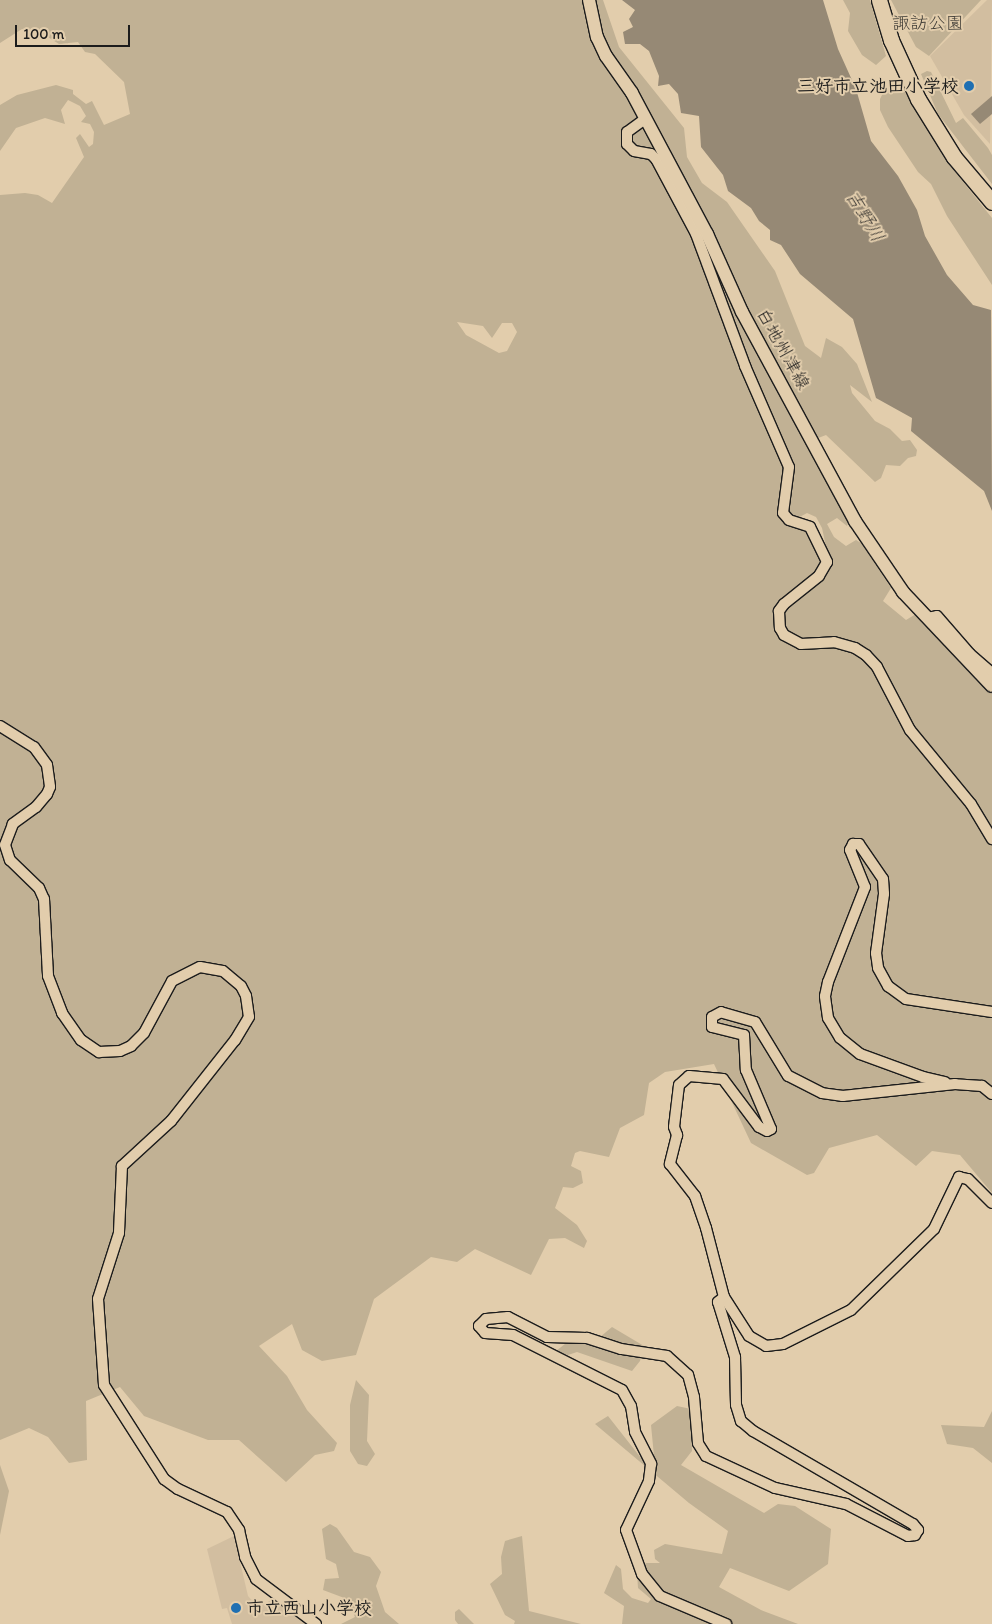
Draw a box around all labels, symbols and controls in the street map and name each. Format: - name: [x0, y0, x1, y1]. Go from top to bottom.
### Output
- park label: 諏訪公園: [892, 12, 964, 34]
- scale bar: [18, 15, 132, 47]
- text: 100 m: [23, 25, 64, 43]
- place label: 三好市立池田小学校: [797, 75, 959, 97]
- marker: 三好市立池田小学校: [963, 80, 975, 92]
- water label: 吉野川: [841, 186, 889, 246]
- street label: 白地州津線: [752, 304, 814, 394]
- place label: 市立西山小学校: [246, 1597, 372, 1619]
- marker: 市立西山小学校: [230, 1602, 242, 1614]

